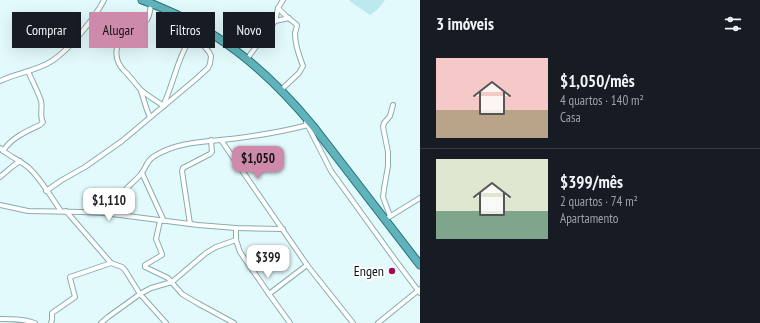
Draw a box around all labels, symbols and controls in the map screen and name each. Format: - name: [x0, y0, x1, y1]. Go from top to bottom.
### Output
- chip: Comprar: [12, 12, 81, 48]
- chip: Alugar: [89, 12, 148, 48]
- chip: Filtros: [156, 12, 215, 48]
- chip: Novo: [223, 12, 275, 48]
- text: 3 imóveis: [436, 13, 494, 35]
- icon: filters: [722, 13, 744, 35]
- text: $1,050/mês: [560, 70, 635, 92]
- icon: home: [468, 74, 516, 122]
- text: 4 quartos · 140 m²: [560, 92, 644, 109]
- text: Casa: [560, 109, 581, 126]
- pin: $1,050: [225, 146, 291, 180]
- text: $1,050: [241, 150, 275, 167]
- text: $399/mês: [560, 171, 623, 193]
- icon: home: [468, 175, 516, 223]
- pin: $1,110: [76, 188, 142, 222]
- text: $1,110: [92, 192, 126, 209]
- text: 2 quartos · 74 m²: [560, 193, 638, 210]
- text: Apartamento: [560, 210, 618, 227]
- pin: $399: [244, 245, 292, 279]
- text: $399: [256, 249, 280, 266]
- place label: Engen: [354, 262, 384, 280]
- marker: Engen: [387, 266, 397, 276]

